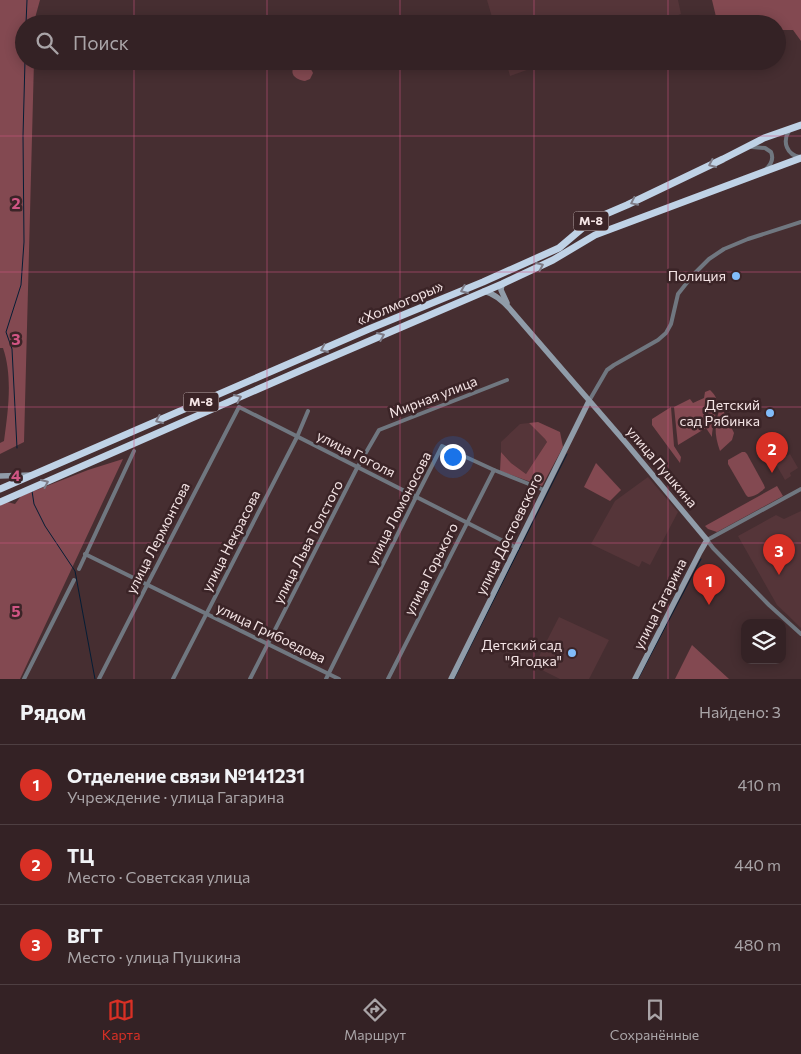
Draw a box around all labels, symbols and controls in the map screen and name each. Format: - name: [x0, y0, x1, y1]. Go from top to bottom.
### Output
- search box: [15, 15, 786, 70]
- icon: search: [33, 29, 61, 57]
- text: Поиск: [73, 31, 129, 54]
- one-way arrow: [708, 158, 717, 168]
- text: 2: [11, 193, 21, 212]
- one-way arrow: [630, 195, 639, 206]
- road number: М-8: [574, 212, 608, 230]
- one-way arrow: [535, 262, 544, 273]
- place label: Полиция: [668, 267, 726, 284]
- marker: Полиция: [730, 270, 742, 282]
- street label: «Холмогоры»: [354, 277, 446, 328]
- one-way arrow: [460, 283, 469, 294]
- text: 3: [11, 329, 21, 348]
- one-way arrow: [376, 331, 385, 342]
- one-way arrow: [320, 342, 329, 353]
- street label: Мирная улица: [386, 372, 479, 421]
- road number: М-8: [184, 392, 218, 412]
- one-way arrow: [233, 394, 242, 404]
- place label: Детский сад Рябинка: [680, 396, 760, 429]
- marker: Детский сад Рябинка: [764, 407, 776, 419]
- one-way arrow: [155, 413, 164, 424]
- street label: улица Пушкина: [623, 423, 701, 511]
- street label: улица Гоголя: [314, 426, 398, 481]
- pin: 2: [756, 432, 788, 473]
- your location: [440, 444, 466, 470]
- street label: улица Ломоносова: [363, 448, 434, 567]
- text: 4: [11, 465, 21, 484]
- street label: улица Достоевского: [472, 470, 546, 598]
- street label: улица Льва Толстого: [269, 477, 346, 606]
- one-way arrow: [40, 478, 49, 489]
- street label: улица Лермонтова: [122, 479, 193, 596]
- street label: улица Некрасова: [198, 487, 263, 594]
- street label: улица Горького: [400, 520, 461, 618]
- pin: 3: [763, 534, 795, 575]
- street label: улица Гагарина: [629, 555, 690, 652]
- pin: 1: [693, 564, 725, 605]
- street label: улица Грибоедова: [214, 599, 329, 666]
- text: 5: [11, 601, 21, 620]
- map controls: [741, 619, 786, 664]
- button: layers: [741, 619, 786, 664]
- place label: Детский сад "Ягодка": [482, 636, 562, 669]
- marker: Детский сад "Ягодка": [566, 647, 578, 659]
- text: Рядом: [20, 699, 86, 724]
- text: Найдено: 3: [699, 702, 781, 721]
- text: Отделение связи №141231: [67, 764, 305, 787]
- text: 1: [32, 775, 40, 794]
- text: 410 m: [738, 775, 781, 794]
- text: Учреждение · улица Гагарина: [67, 787, 284, 806]
- text: ТЦ: [67, 844, 94, 867]
- text: 2: [31, 855, 41, 874]
- text: 440 m: [734, 855, 781, 874]
- text: Место · Советская улица: [67, 867, 250, 886]
- text: ВГТ: [67, 924, 103, 947]
- text: 3: [31, 935, 41, 954]
- text: 480 m: [734, 935, 781, 954]
- text: Место · улица Пушкина: [67, 947, 241, 966]
- tab: Карта: [102, 996, 140, 1043]
- tab: Маршрут: [344, 996, 406, 1043]
- tab: Сохранённые: [610, 996, 699, 1043]

